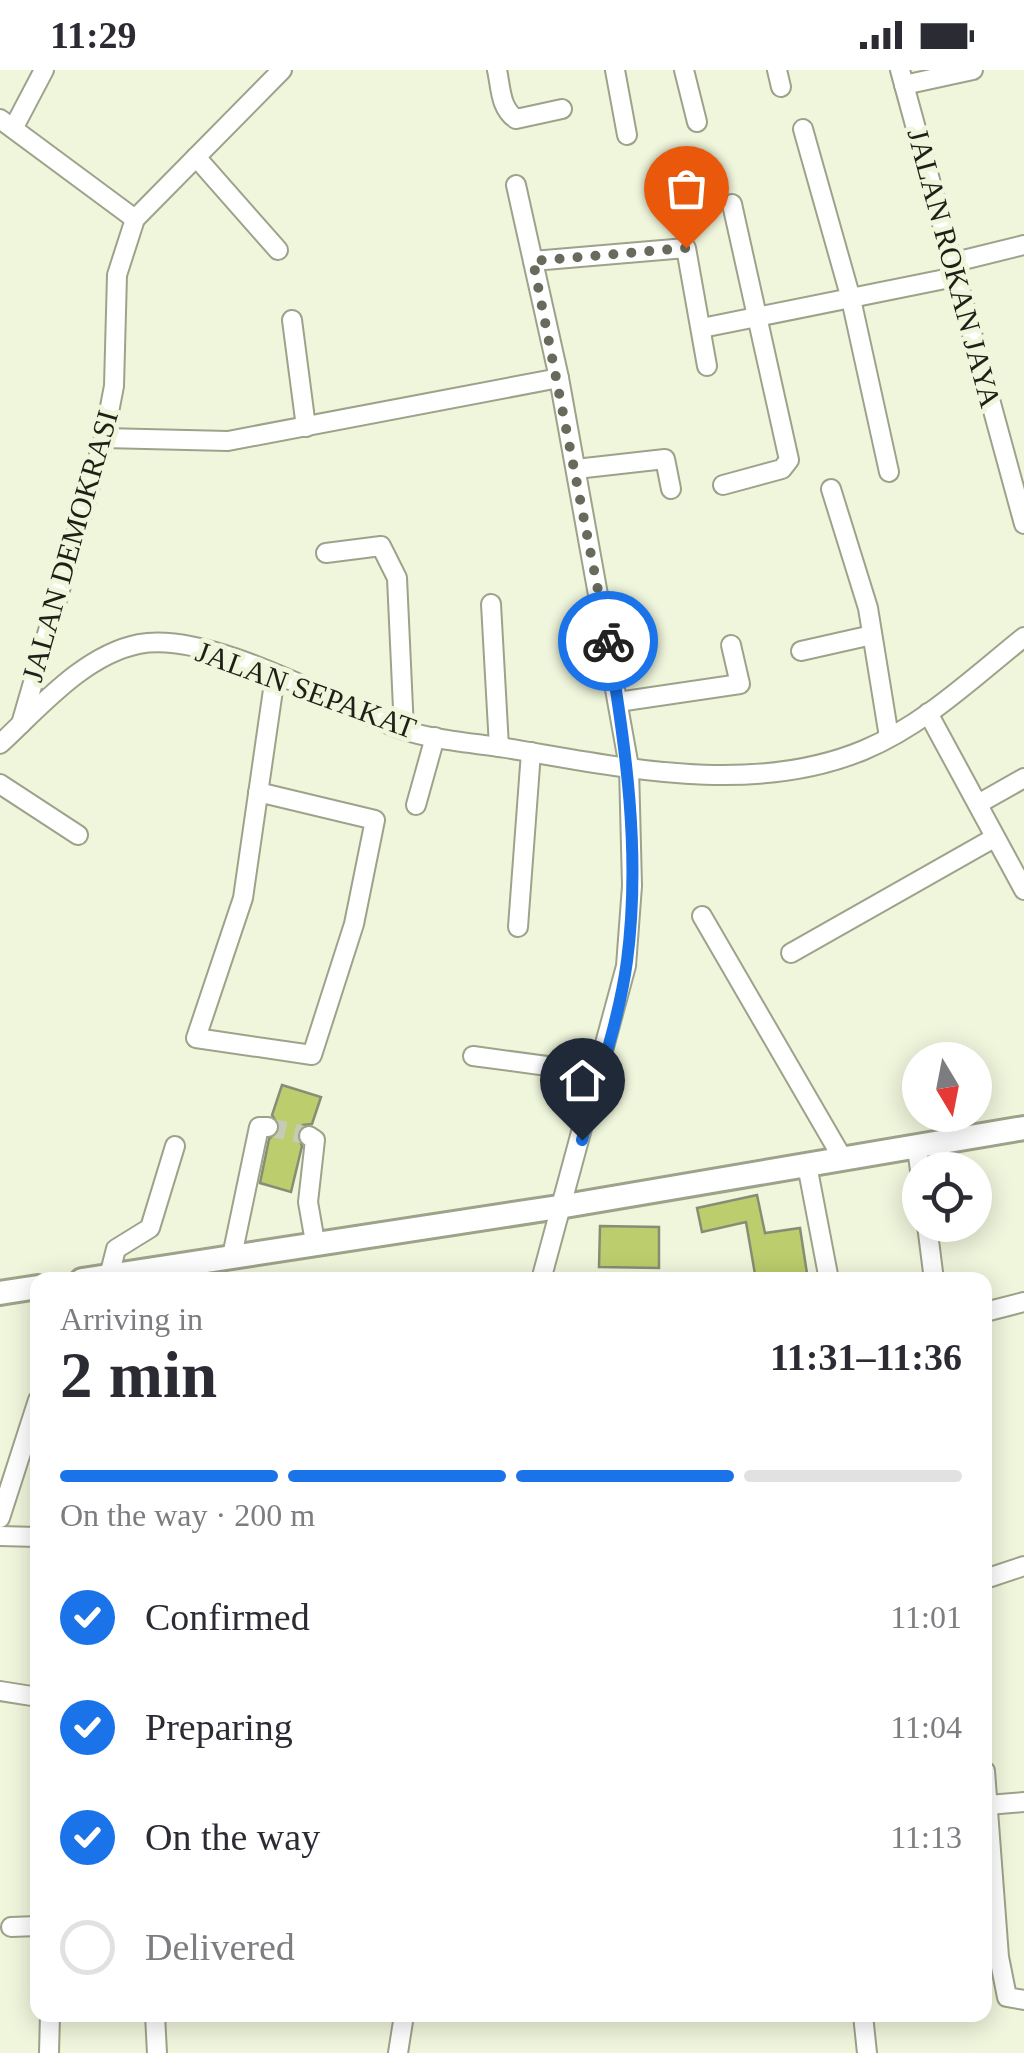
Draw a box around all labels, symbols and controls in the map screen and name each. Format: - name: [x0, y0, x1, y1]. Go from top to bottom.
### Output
- text: 11:29: [50, 14, 137, 56]
- street label: JALAN ROKAN JAYA: [901, 125, 1008, 411]
- pin: [644, 146, 729, 249]
- icon: bag: [659, 161, 714, 216]
- street label: JALAN DEMOKRASI: [15, 406, 124, 685]
- courier: [558, 591, 658, 691]
- icon: bike: [581, 614, 636, 669]
- street label: JALAN SEPAKAT: [192, 634, 421, 745]
- pin: [540, 1038, 625, 1141]
- north arrow: [902, 1042, 992, 1132]
- map controls: [902, 1042, 992, 1242]
- icon: home: [555, 1053, 610, 1108]
- button: locate: [902, 1152, 992, 1242]
- text: Arriving in: [60, 1301, 203, 1337]
- text: 11:31–11:36: [770, 1336, 962, 1378]
- text: 2 min: [60, 1339, 217, 1411]
- text: On the way · 200 m: [60, 1497, 315, 1533]
- icon: check: [60, 1590, 115, 1645]
- text: Confirmed: [145, 1596, 310, 1638]
- text: 11:01: [890, 1599, 962, 1635]
- icon: check: [60, 1700, 115, 1755]
- text: Preparing: [145, 1706, 293, 1748]
- text: 11:04: [890, 1709, 962, 1745]
- icon: check: [60, 1810, 115, 1865]
- text: On the way: [145, 1816, 320, 1858]
- text: 11:13: [890, 1819, 962, 1855]
- text: Delivered: [145, 1926, 295, 1968]

